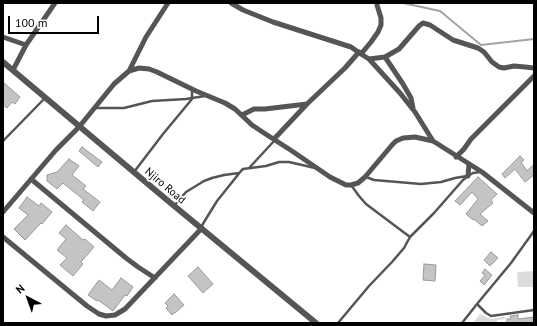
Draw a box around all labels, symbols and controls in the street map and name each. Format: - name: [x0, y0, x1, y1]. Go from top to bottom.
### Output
- scale bar: [10, 8, 101, 34]
- text: 100 m: [15, 15, 48, 30]
- street label: Njiro Road: [142, 165, 188, 207]
- north arrow: [8, 278, 48, 318]
- text: N: [13, 281, 27, 297]

